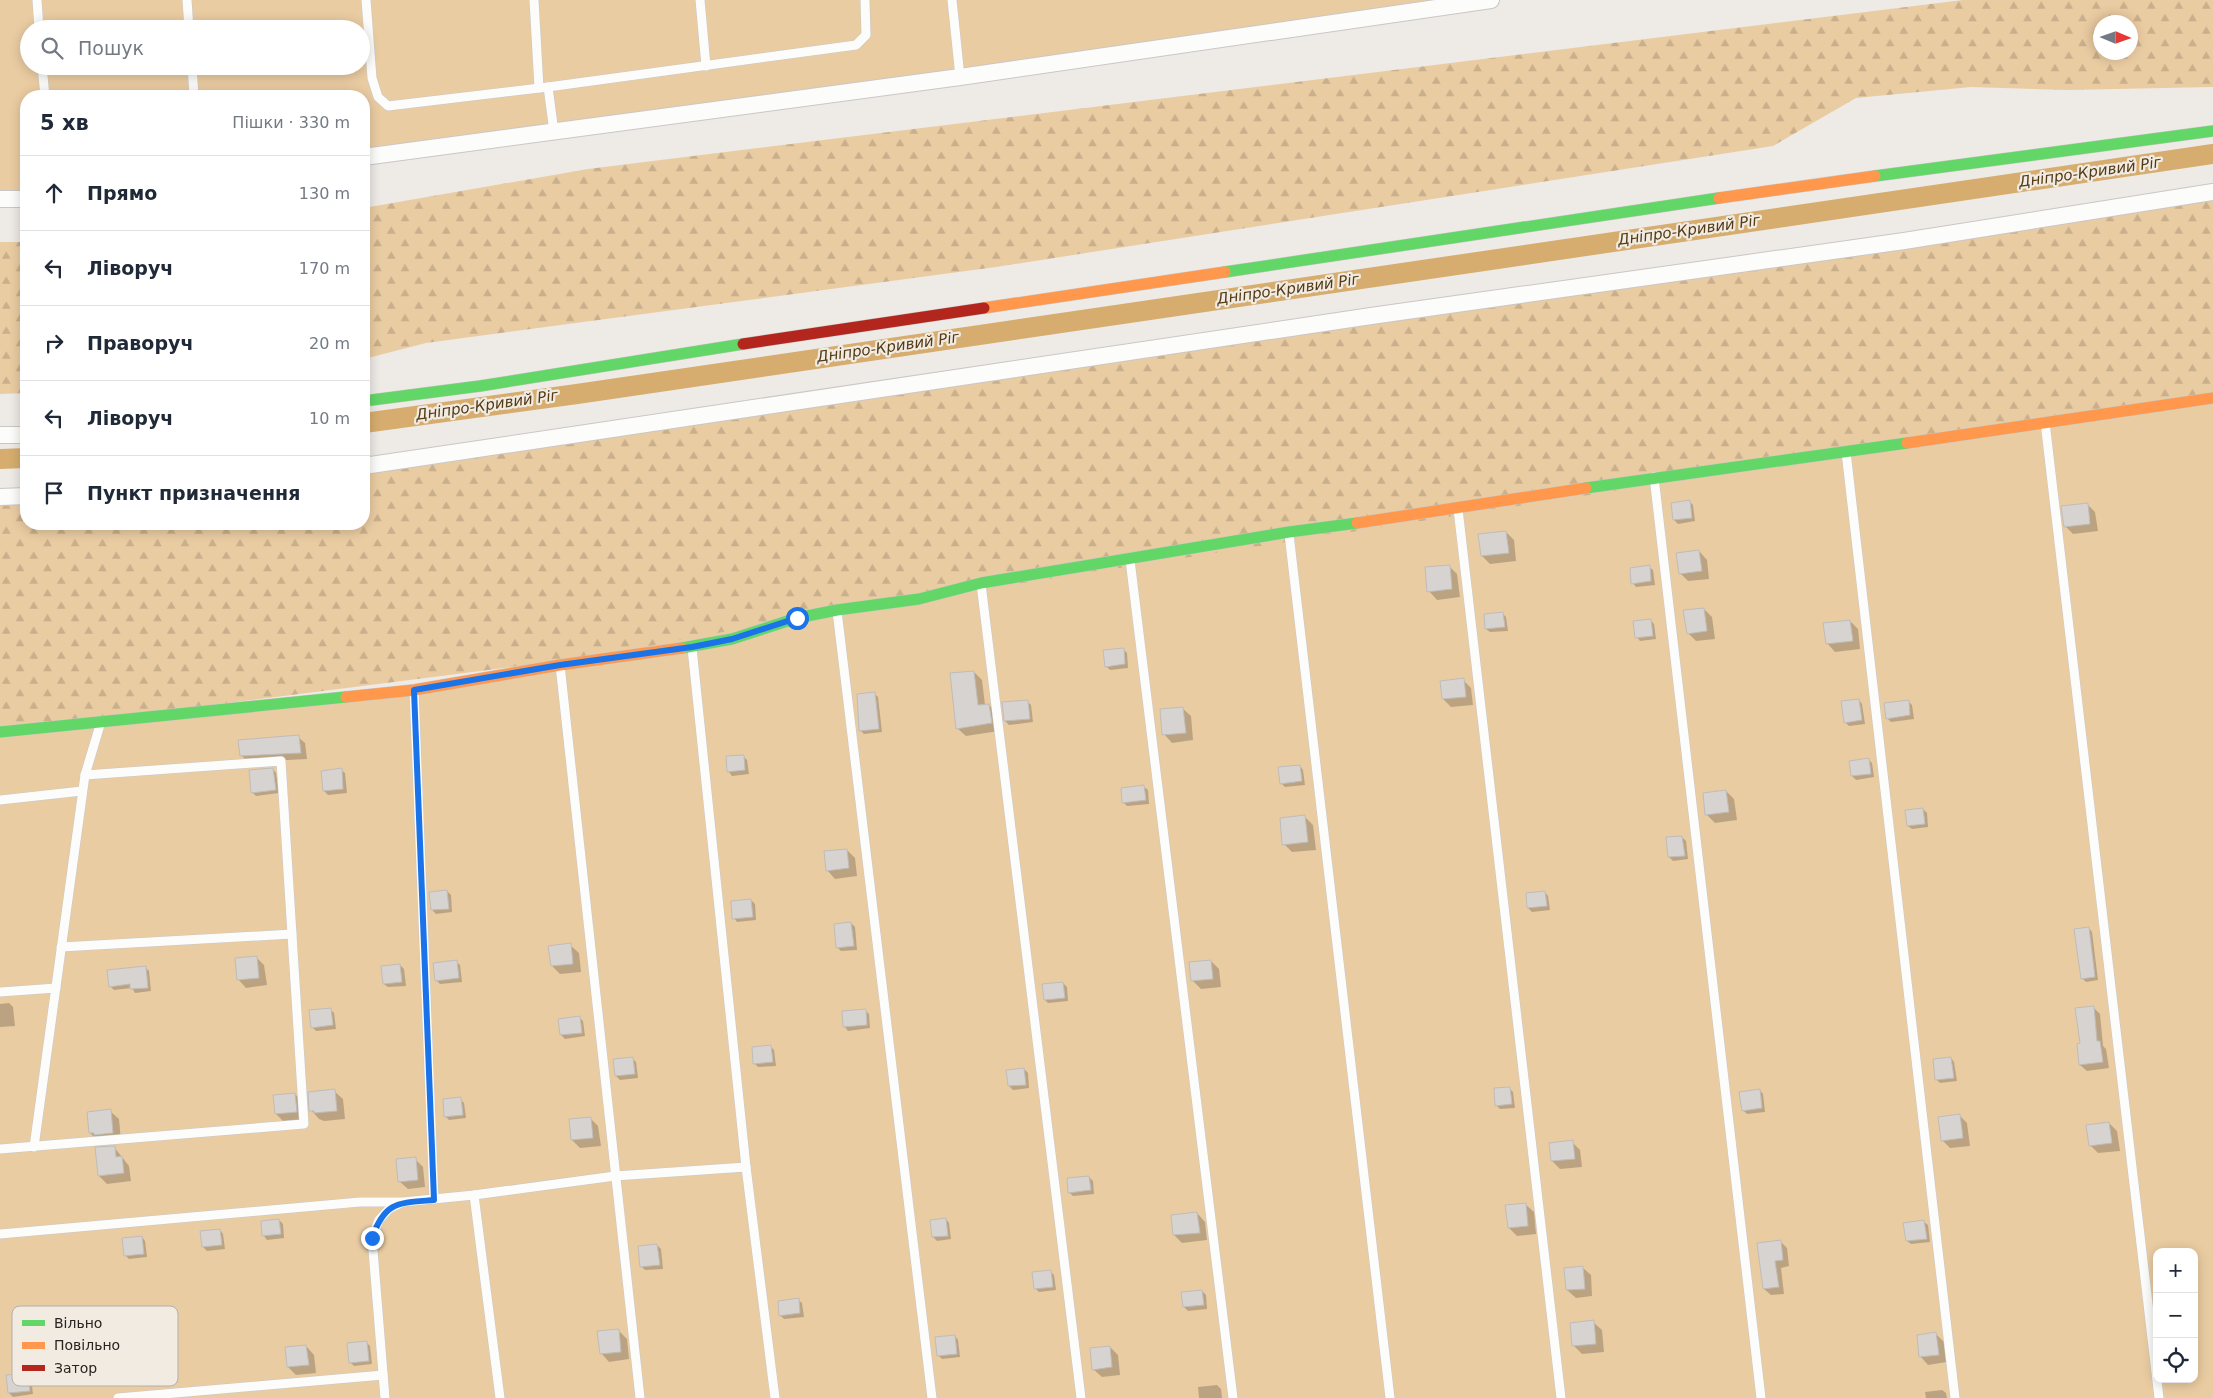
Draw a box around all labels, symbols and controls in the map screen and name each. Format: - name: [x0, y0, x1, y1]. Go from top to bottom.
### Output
- north arrow: [2093, 15, 2138, 60]
- search box: [20, 20, 370, 75]
- icon: search: [38, 34, 66, 62]
- text: Пошук: [78, 37, 144, 59]
- text: 5 хв: [40, 111, 89, 135]
- text: Пішки · 330 m: [232, 113, 350, 132]
- water label: Дніпро-Кривий Ріг: [2017, 153, 2163, 191]
- icon: ahead: [40, 179, 68, 207]
- text: Прямо: [87, 182, 157, 204]
- text: 130 m: [299, 184, 350, 203]
- water label: Дніпро-Кривий Ріг: [1616, 211, 1762, 249]
- icon: left: [40, 254, 68, 282]
- text: Ліворуч: [87, 257, 173, 279]
- text: 170 m: [299, 259, 350, 278]
- water label: Дніпро-Кривий Ріг: [1215, 270, 1361, 308]
- water label: Дніпро-Кривий Ріг: [815, 328, 961, 366]
- icon: right: [40, 329, 68, 357]
- text: Праворуч: [87, 332, 193, 354]
- text: 20 m: [309, 334, 350, 353]
- water label: Дніпро-Кривий Ріг: [414, 386, 560, 424]
- icon: left: [40, 404, 68, 432]
- text: Ліворуч: [87, 407, 173, 429]
- text: 10 m: [309, 409, 350, 428]
- icon: arrive: [40, 479, 68, 507]
- text: Пункт призначення: [87, 482, 300, 504]
- route start: [786, 607, 809, 630]
- route end: [361, 1227, 384, 1250]
- map controls: [2153, 1248, 2198, 1383]
- button: +: [2153, 1248, 2198, 1293]
- button: −: [2153, 1293, 2198, 1338]
- legend: [12, 1306, 178, 1386]
- text: Вільно: [54, 1315, 102, 1331]
- text: Повільно: [54, 1337, 120, 1353]
- button: locate: [2153, 1338, 2198, 1383]
- text: Затор: [54, 1360, 97, 1376]

